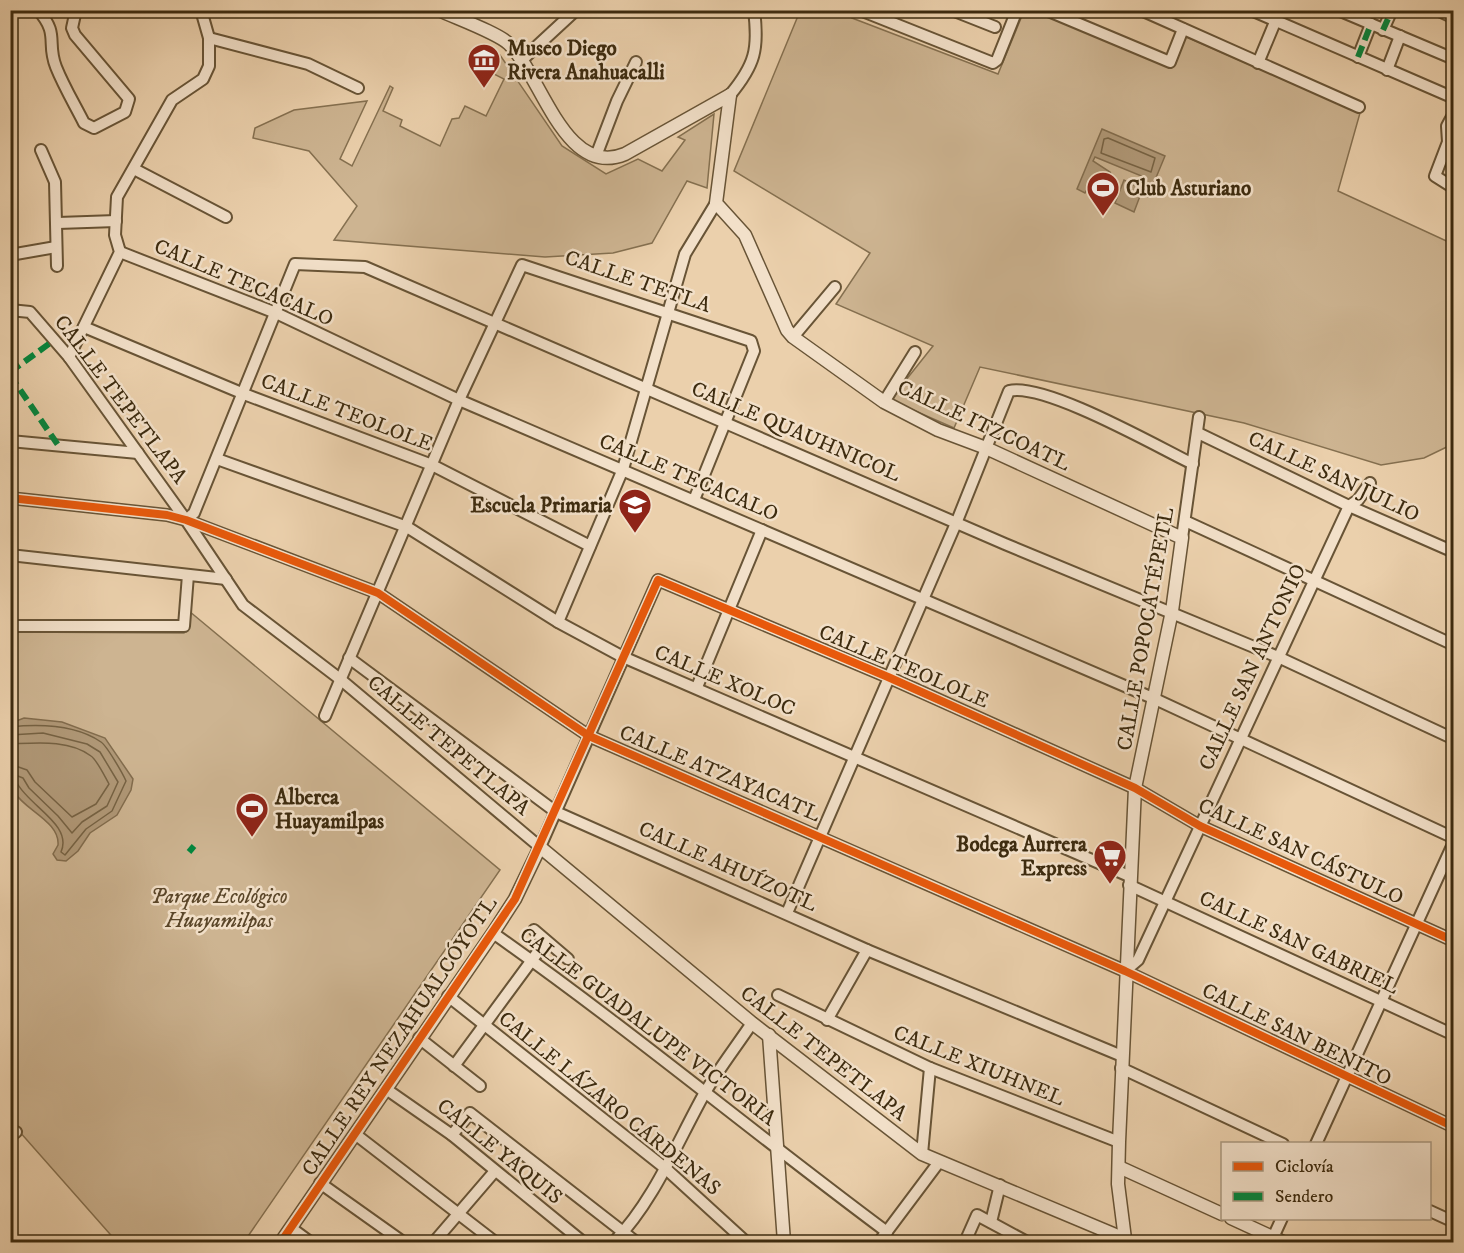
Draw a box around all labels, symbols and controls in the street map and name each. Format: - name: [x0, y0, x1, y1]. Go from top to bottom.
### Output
- place label: Museo Diego Rivera Anahuacalli: [507, 36, 665, 86]
- museum icon: Museo Diego Rivera Anahuacalli: [466, 42, 502, 89]
- sports icon: Club Asturiano: [1085, 170, 1121, 217]
- place label: Club Asturiano: [1126, 176, 1251, 202]
- street label: CALLE TECACALO: [150, 233, 337, 332]
- street label: CALLE TETLA: [561, 245, 715, 319]
- street label: CALLE TEPETLAPA: [48, 310, 193, 490]
- street label: CALLE TEOLOLE: [257, 368, 436, 458]
- street label: CALLE ITZCOATL: [893, 374, 1074, 477]
- street label: CALLE QUAUHNICOL: [687, 376, 904, 488]
- street label: CALLE SAN JULIO: [1244, 426, 1423, 528]
- street label: CALLE TECACALO: [595, 428, 782, 527]
- school or university icon: Escuela Primaria: [617, 487, 653, 534]
- place label: Escuela Primaria: [470, 493, 613, 519]
- street label: CALLE POPOCATÉPETL: [1111, 505, 1180, 753]
- street label: CALLE SAN ANTONIO: [1194, 560, 1312, 775]
- street label: CALLE TEOLOLE: [815, 619, 993, 715]
- street label: CALLE XOLOC: [650, 640, 799, 722]
- street label: CALLE TEPETLAPA: [362, 670, 536, 822]
- street label: CALLE ATZAYACATL: [615, 720, 824, 828]
- place label: Alberca Huayamilpas: [274, 785, 384, 835]
- sports icon: Alberca Huayamilpas: [234, 791, 270, 838]
- street label: CALLE SAN CÁSTULO: [1194, 791, 1408, 911]
- street label: CALLE AHUÍZOTL: [634, 814, 822, 918]
- place label: Bodega Aurrera Express: [956, 832, 1088, 882]
- supermarket icon: Bodega Aurrera Express: [1092, 838, 1128, 885]
- park label: Parque Ecológico Huayamilpas: [150, 884, 288, 934]
- street label: CALLE SAN GABRIEL: [1195, 885, 1402, 1001]
- street label: CALLE REY NEZAHUALCÓYOTL: [295, 891, 503, 1181]
- street label: CALLE GUADALUPE VICTORIA: [514, 922, 781, 1132]
- street label: CALLE SAN BENITO: [1197, 978, 1396, 1092]
- street label: CALLE TEPETLAPA: [735, 981, 912, 1127]
- street label: CALLE LÁZARO CÁRDENAS: [493, 1004, 727, 1202]
- street label: CALLE XIUHNEL: [889, 1020, 1068, 1112]
- street label: CALLE YAQUIS: [431, 1093, 567, 1210]
- legend: [1221, 1142, 1431, 1220]
- text: Ciclovía: [1275, 1156, 1334, 1178]
- text: Sendero: [1275, 1186, 1333, 1208]

